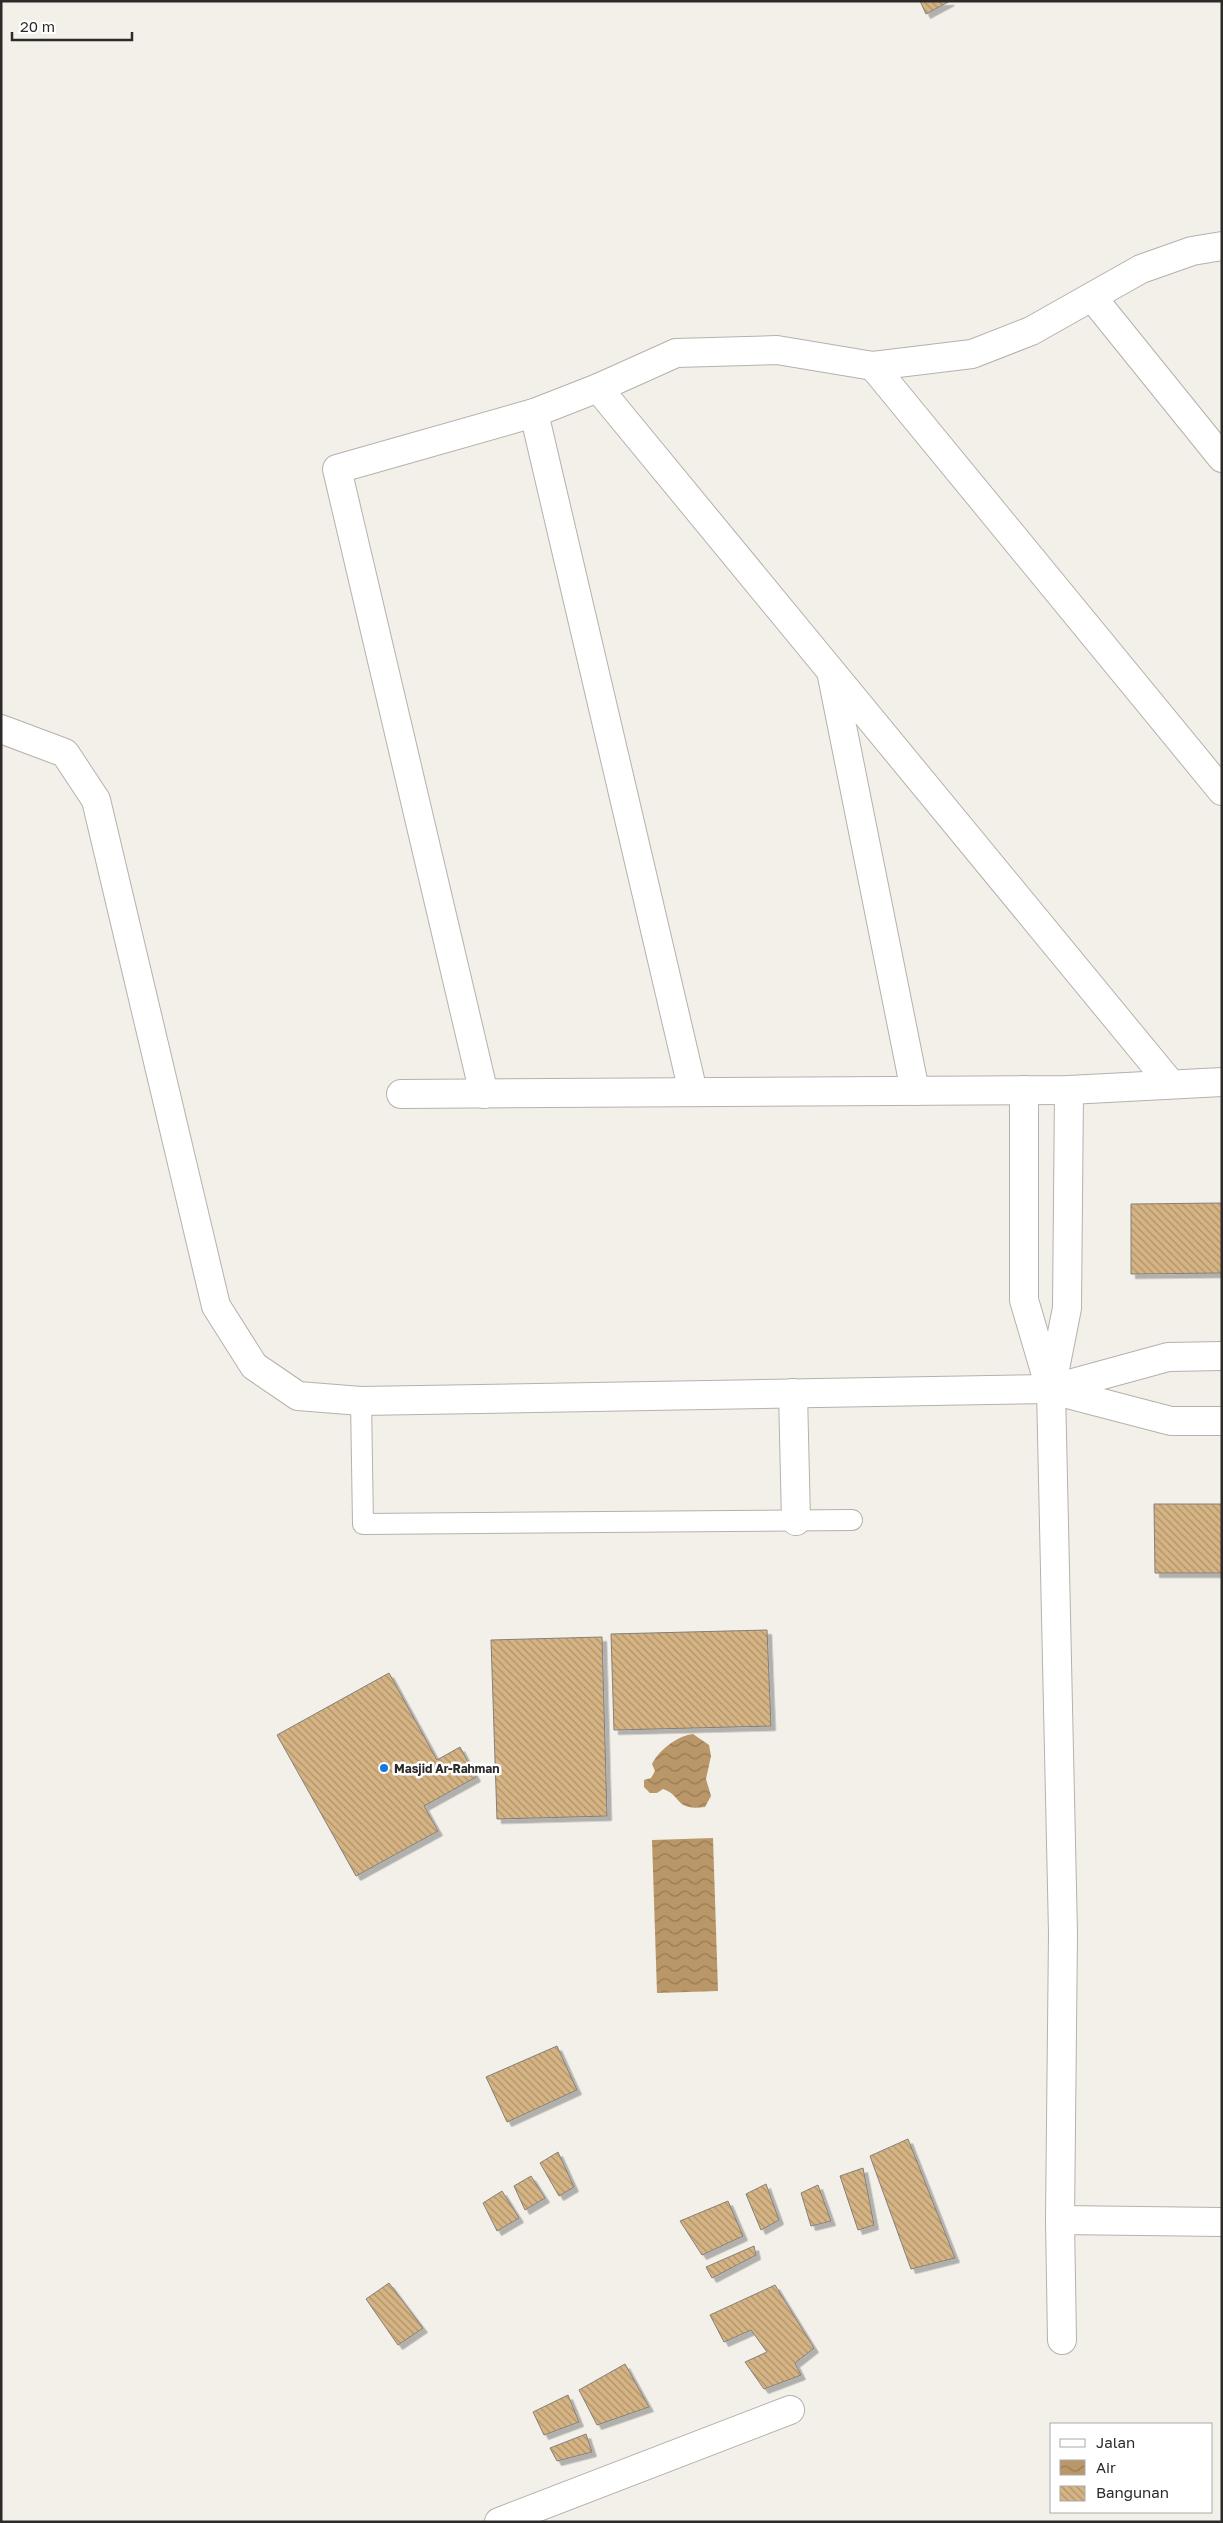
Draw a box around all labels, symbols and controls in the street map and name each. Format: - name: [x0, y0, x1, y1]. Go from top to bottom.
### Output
- scale bar: [12, 10, 132, 42]
- text: 20 m: [20, 17, 55, 35]
- place label: Masjid Ar-Rahman: [394, 1761, 500, 1776]
- marker: Masjid Ar-Rahman: [378, 1762, 390, 1774]
- legend: [1050, 2423, 1213, 2513]
- text: Jalan: [1096, 2433, 1135, 2451]
- text: Air: [1096, 2458, 1116, 2476]
- text: Bangunan: [1096, 2483, 1169, 2501]

